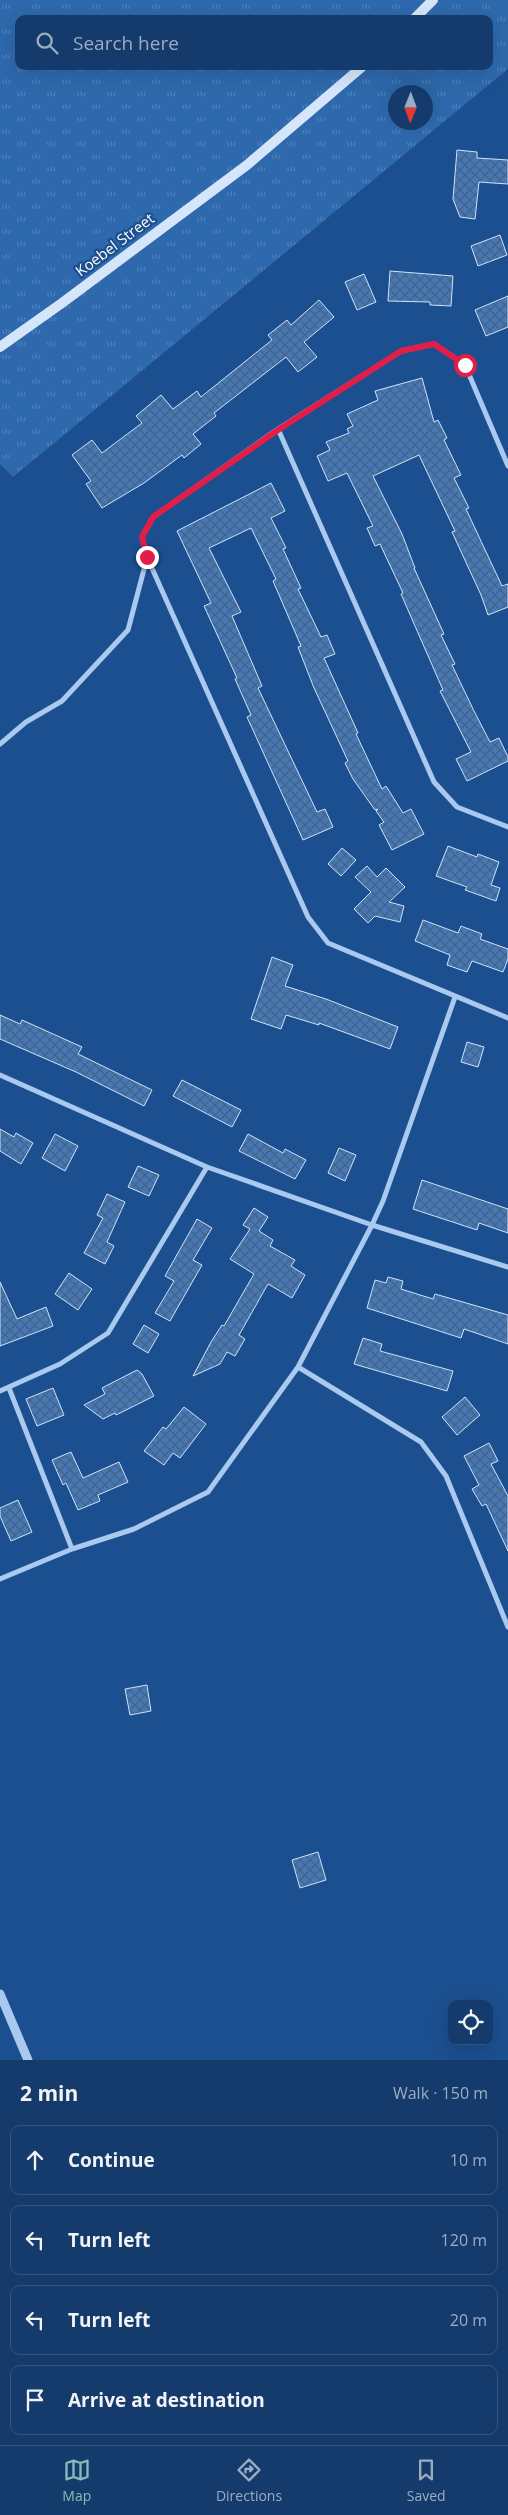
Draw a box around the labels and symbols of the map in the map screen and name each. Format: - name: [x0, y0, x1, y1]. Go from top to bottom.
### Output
- north arrow: [388, 85, 433, 130]
- street label: Koebel Street: [71, 208, 158, 280]
- route start: [454, 354, 477, 377]
- route end: [136, 546, 159, 569]

